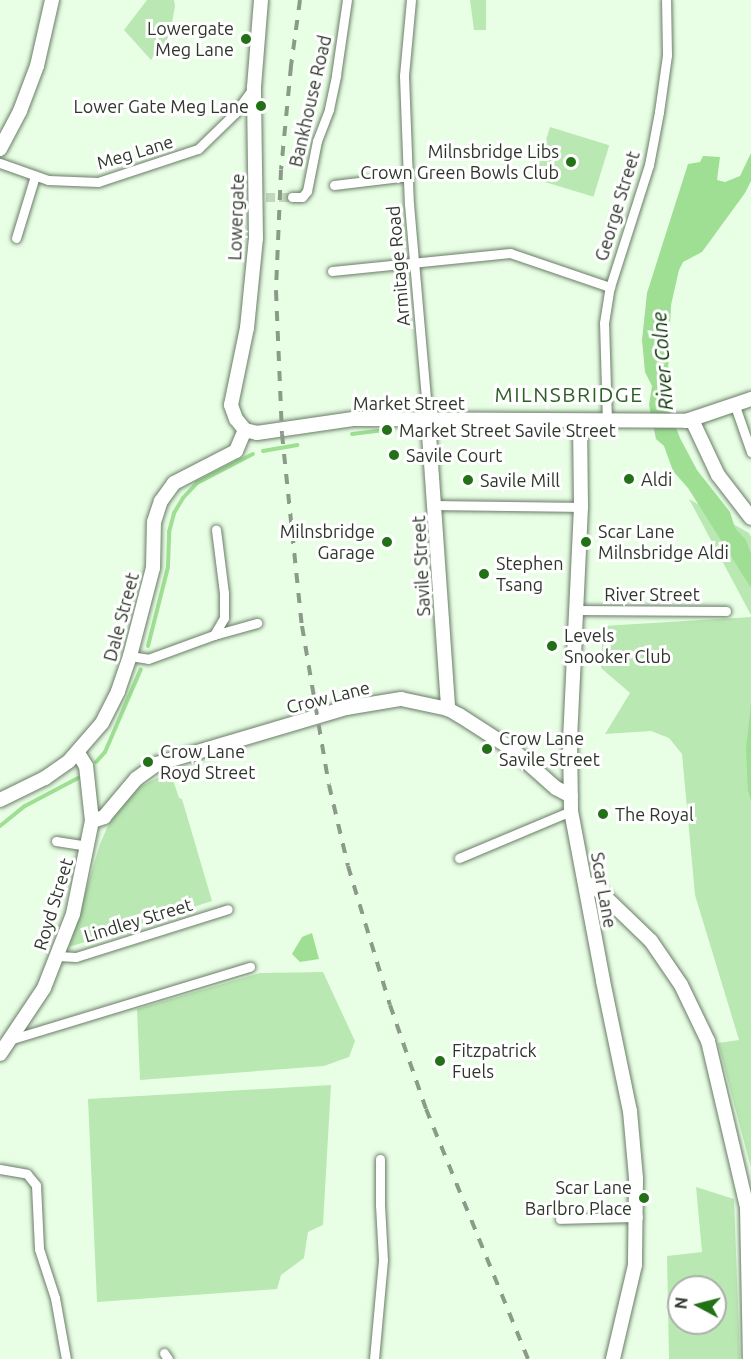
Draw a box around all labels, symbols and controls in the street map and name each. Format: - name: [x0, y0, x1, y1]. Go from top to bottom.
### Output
- place label: Lowergate Meg Lane: [147, 18, 234, 60]
- marker: Lowergate Meg Lane: [239, 32, 253, 46]
- street label: Bankhouse Road: [284, 33, 336, 169]
- place label: Lower Gate Meg Lane: [74, 95, 249, 117]
- marker: Lower Gate Meg Lane: [254, 99, 268, 113]
- street label: Meg Lane: [94, 130, 176, 174]
- place label: Milnsbridge Libs Crown Green Bowls Club: [360, 141, 559, 184]
- street label: George Street: [590, 148, 644, 264]
- marker: Milnsbridge Libs Crown Green Bowls Club: [564, 155, 578, 169]
- street label: Lowergate: [224, 173, 248, 261]
- street label: Armitage Road: [382, 205, 414, 327]
- water label: River Colne: [647, 311, 677, 411]
- district label: MILNSBRIDGE: [494, 381, 644, 407]
- street label: Market Street: [353, 392, 465, 414]
- place label: Market Street Savile Street: [399, 419, 616, 441]
- marker: Market Street Savile Street: [380, 423, 394, 437]
- place label: Savile Court: [406, 444, 502, 466]
- marker: Savile Court: [387, 448, 401, 462]
- place label: Aldi: [641, 468, 672, 490]
- place label: Savile Mill: [480, 469, 560, 491]
- marker: Aldi: [622, 472, 636, 486]
- marker: Savile Mill: [461, 473, 475, 487]
- street label: Savile Street: [408, 515, 434, 617]
- place label: Milnsbridge Garage: [280, 521, 375, 564]
- place label: Scar Lane Milnsbridge Aldi: [598, 521, 729, 564]
- marker: Milnsbridge Garage: [380, 535, 394, 549]
- marker: Scar Lane Milnsbridge Aldi: [579, 535, 593, 549]
- place label: Stephen Tsang: [496, 553, 563, 596]
- marker: Stephen Tsang: [477, 567, 491, 581]
- street label: Dale Street: [99, 570, 143, 664]
- street label: River Street: [604, 583, 700, 605]
- place label: Levels Snooker Club: [564, 625, 671, 668]
- marker: Levels Snooker Club: [545, 639, 559, 653]
- street label: Crow Lane: [284, 676, 372, 718]
- place label: Crow Lane Savile Street: [499, 728, 600, 771]
- place label: Crow Lane Royd Street: [160, 741, 255, 783]
- marker: Crow Lane Savile Street: [480, 742, 494, 756]
- marker: Crow Lane Royd Street: [141, 755, 155, 769]
- place label: The Royal: [615, 803, 694, 825]
- marker: The Royal: [596, 807, 610, 821]
- street label: Scar Lane: [587, 850, 621, 930]
- street label: Royd Street: [29, 855, 77, 953]
- street label: Lindley Street: [81, 893, 195, 947]
- place label: Fitzpatrick Fuels: [452, 1040, 537, 1082]
- marker: Fitzpatrick Fuels: [433, 1054, 447, 1068]
- place label: Scar Lane Barlbro Place: [525, 1177, 632, 1220]
- marker: Scar Lane Barlbro Place: [637, 1191, 651, 1205]
- north arrow: [667, 1275, 727, 1335]
- text: N: [671, 1296, 691, 1310]

